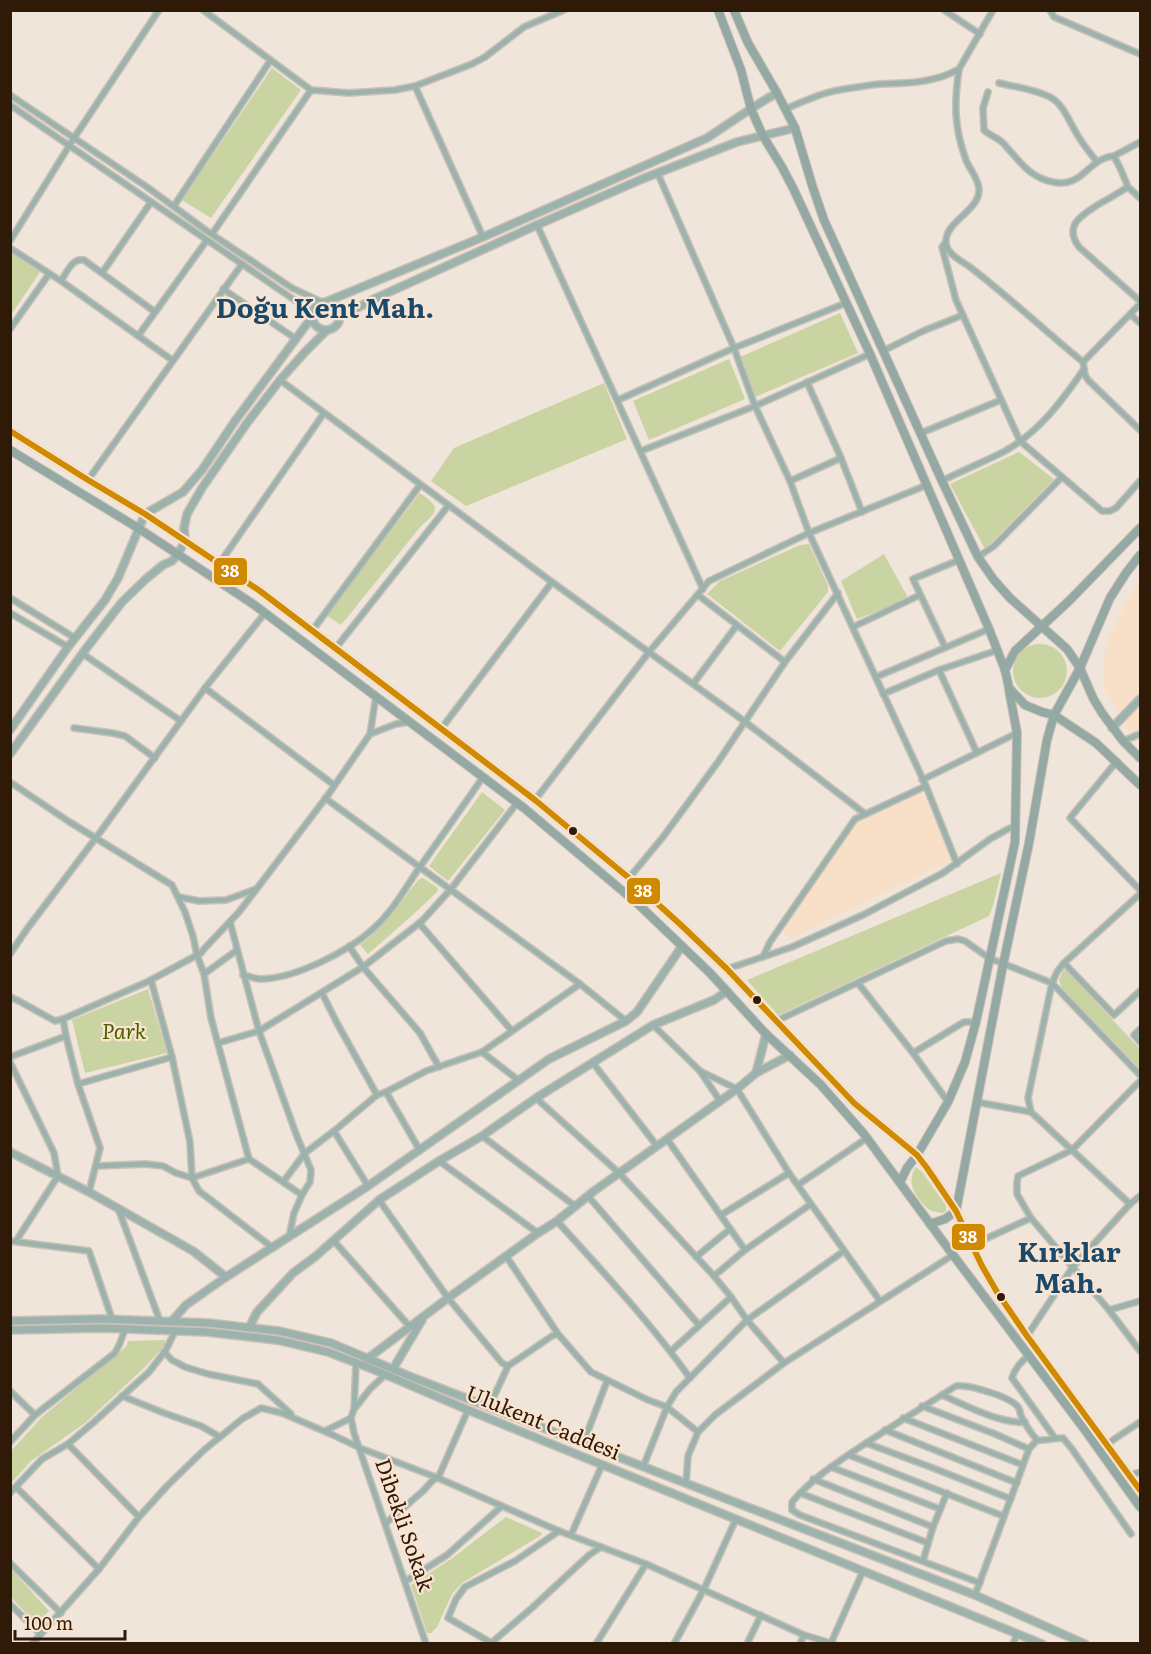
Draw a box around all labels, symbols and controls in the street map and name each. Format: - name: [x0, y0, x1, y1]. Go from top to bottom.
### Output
- district label: Doğu Kent Mah.: [216, 286, 434, 326]
- line badge: 38: [213, 557, 248, 586]
- text: 38: [221, 558, 240, 582]
- unlabelled marker: [567, 825, 579, 837]
- line badge: 38: [626, 877, 661, 905]
- text: 38: [634, 878, 653, 902]
- unlabelled marker: [751, 994, 763, 1006]
- park label: Park: [102, 1014, 147, 1045]
- line badge: 38: [951, 1223, 986, 1251]
- text: 38: [959, 1224, 978, 1248]
- district label: Kırklar Mah.: [1017, 1230, 1121, 1301]
- unlabelled marker: [995, 1291, 1007, 1303]
- street label: Ulukent Caddesi: [462, 1376, 626, 1466]
- street label: Dibekli Sokak: [369, 1454, 444, 1595]
- scale bar: [15, 1603, 124, 1641]
- text: 100 m: [24, 1609, 73, 1636]

